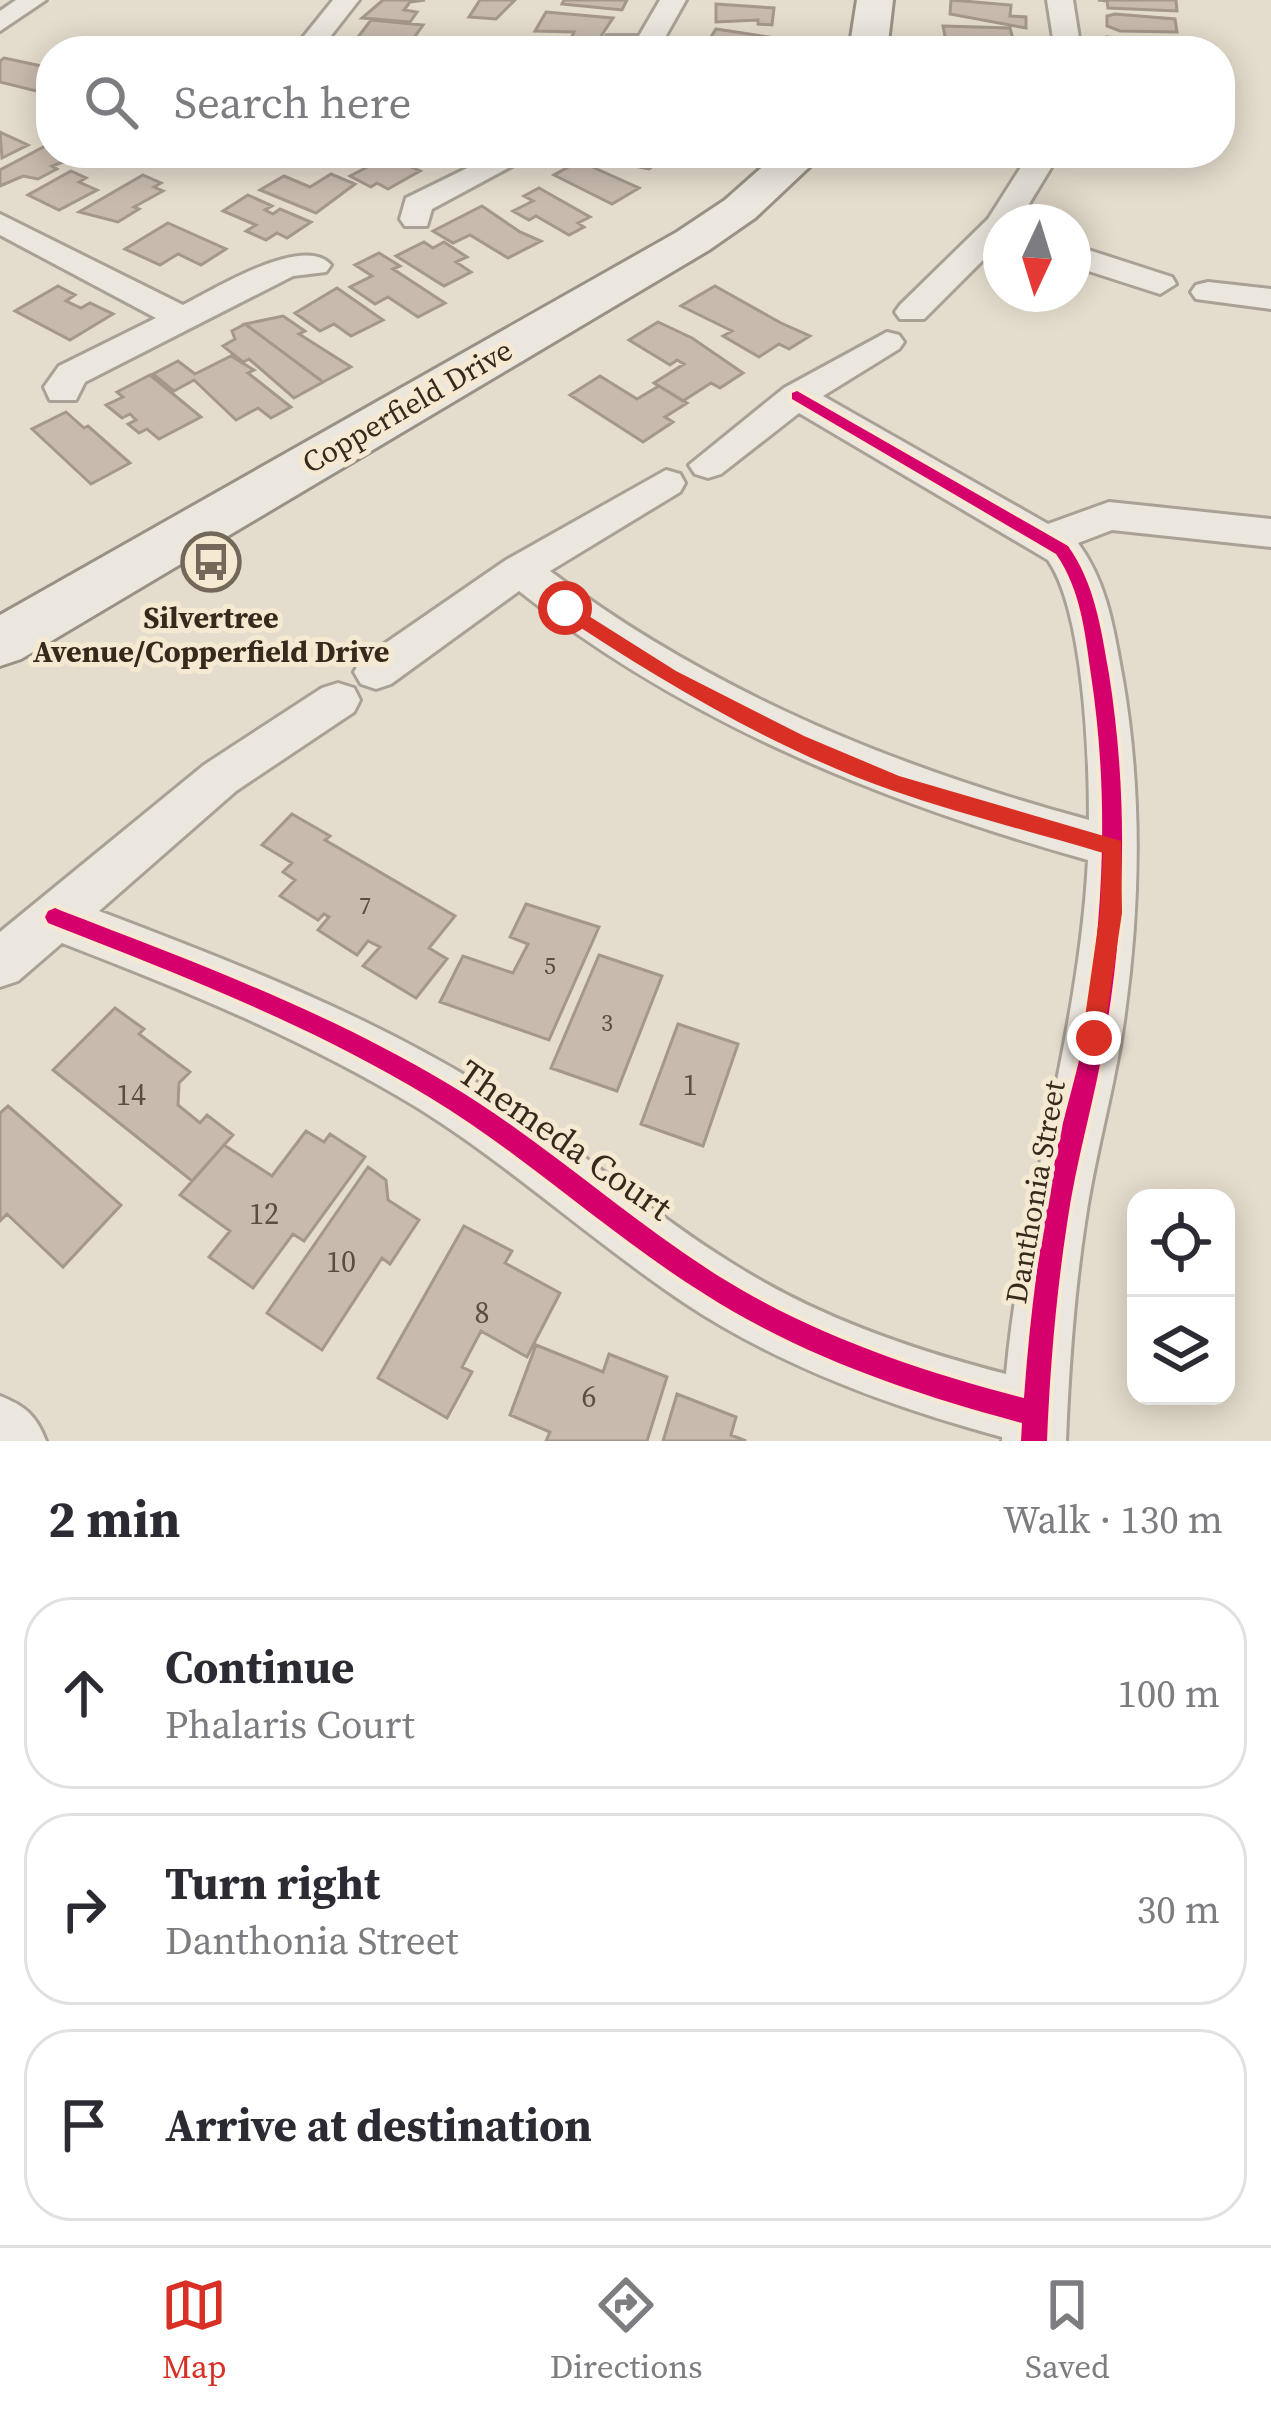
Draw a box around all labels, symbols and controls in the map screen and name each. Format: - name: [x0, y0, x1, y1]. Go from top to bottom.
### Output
- search box: [36, 36, 1235, 168]
- icon: search: [78, 69, 144, 135]
- text: Search here: [174, 71, 411, 133]
- north arrow: [983, 204, 1091, 312]
- street label: Copperfield Drive: [294, 329, 520, 483]
- bus stop icon: Silvertree Avenue/Copperfield Drive: [180, 531, 242, 593]
- route start: [538, 581, 592, 635]
- place label: Silvertree Avenue/Copperfield Drive: [33, 597, 389, 672]
- house number: 7: [359, 889, 371, 922]
- house number: 5: [544, 949, 556, 982]
- house number: 3: [601, 1006, 613, 1039]
- route end: [1067, 1011, 1121, 1065]
- street label: Themeda Court: [449, 1048, 682, 1232]
- house number: 1: [683, 1064, 698, 1105]
- house number: 14: [116, 1074, 146, 1115]
- street label: Danthonia Street: [995, 1077, 1075, 1307]
- map controls: [1127, 1189, 1235, 1405]
- button: locate: [1127, 1189, 1235, 1297]
- house number: 12: [249, 1193, 279, 1234]
- house number: 10: [326, 1241, 356, 1282]
- house number: 8: [475, 1292, 490, 1333]
- button: layers: [1127, 1297, 1235, 1405]
- house number: 6: [582, 1376, 597, 1417]
- text: 2 min: [48, 1484, 180, 1554]
- text: Walk · 130 m: [1003, 1493, 1223, 1546]
- text: Continue: [165, 1636, 354, 1698]
- icon: ahead: [51, 1660, 117, 1726]
- text: 100 m: [1117, 1667, 1220, 1720]
- text: Phalaris Court: [165, 1698, 415, 1751]
- text: Turn right: [165, 1852, 380, 1914]
- icon: right: [51, 1876, 117, 1942]
- text: 30 m: [1137, 1883, 1220, 1936]
- text: Danthonia Street: [165, 1914, 458, 1967]
- icon: arrive: [51, 2092, 117, 2158]
- text: Arrive at destination: [165, 2094, 592, 2156]
- tab: Map: [161, 2272, 227, 2389]
- tab: Directions: [550, 2272, 703, 2389]
- tab: Saved: [1025, 2272, 1110, 2389]

